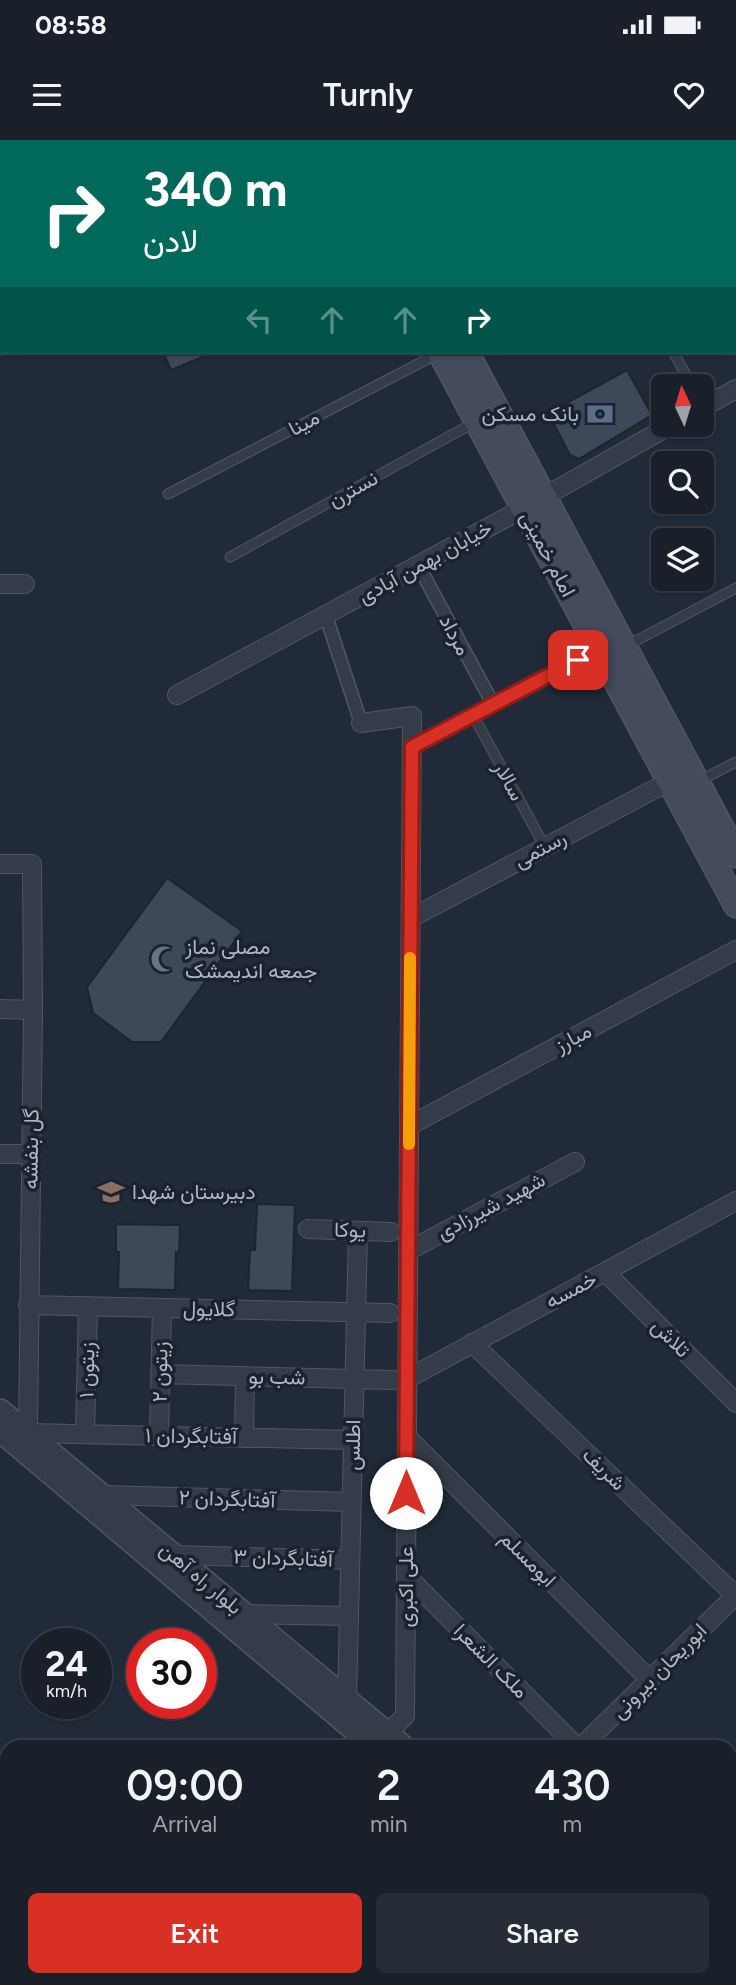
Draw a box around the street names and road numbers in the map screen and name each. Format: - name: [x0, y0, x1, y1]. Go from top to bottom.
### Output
- street label: مینا: [284, 404, 323, 441]
- street label: نسترن: [324, 465, 382, 513]
- street label: امام خمینی: [514, 507, 581, 602]
- street label: خیابان بهمن آبادی: [354, 515, 496, 609]
- street label: مرداد: [434, 610, 476, 660]
- street label: سالار: [487, 756, 530, 805]
- street label: رستمی: [509, 824, 571, 874]
- street label: مبارز: [549, 1018, 596, 1059]
- street label: گل بنفشه: [17, 1108, 44, 1190]
- street label: شهید شیرزادی: [432, 1167, 550, 1245]
- street label: یوکا: [334, 1217, 366, 1243]
- street label: خمسه: [541, 1266, 601, 1313]
- street label: گلایول: [183, 1296, 235, 1322]
- street label: تلاش: [647, 1313, 696, 1362]
- street label: زیتون ۲: [146, 1341, 174, 1403]
- street label: زیتون ۱: [74, 1342, 100, 1398]
- street label: شب بو: [248, 1364, 306, 1390]
- street label: اطلس: [340, 1419, 365, 1471]
- street label: آفتابگردان ۱: [145, 1422, 239, 1450]
- street label: شریف: [577, 1442, 631, 1496]
- street label: آفتابگردان ۲: [178, 1484, 278, 1514]
- street label: ابومسلم: [494, 1525, 562, 1593]
- street label: بلوار راه آهن: [154, 1536, 248, 1620]
- street label: آفتابگردان ۳: [233, 1543, 335, 1573]
- street label: علی اکبری: [393, 1547, 419, 1627]
- street label: ملک الشعرا: [448, 1618, 534, 1704]
- street label: ابوریحان بیرونی: [606, 1618, 712, 1724]

